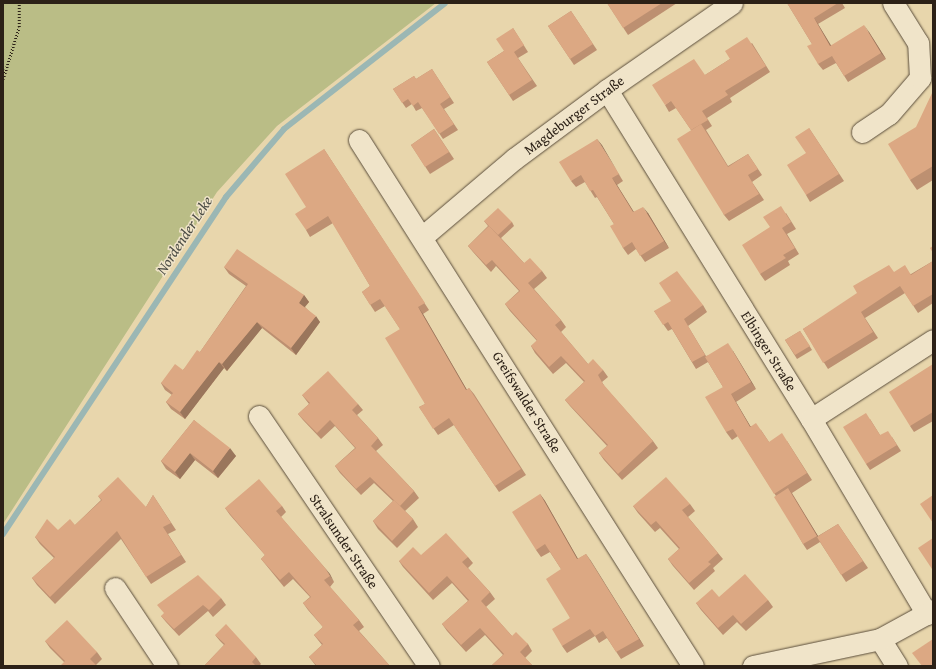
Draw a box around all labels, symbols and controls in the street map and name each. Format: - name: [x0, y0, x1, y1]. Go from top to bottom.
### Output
- street label: Magdeburger Straße: [521, 72, 627, 158]
- water label: Nordender Leke: [152, 193, 216, 277]
- street label: Elbinger Straße: [738, 308, 800, 394]
- street label: Greifswalder Straße: [489, 348, 565, 456]
- street label: Stralsunder Straße: [306, 490, 382, 592]

